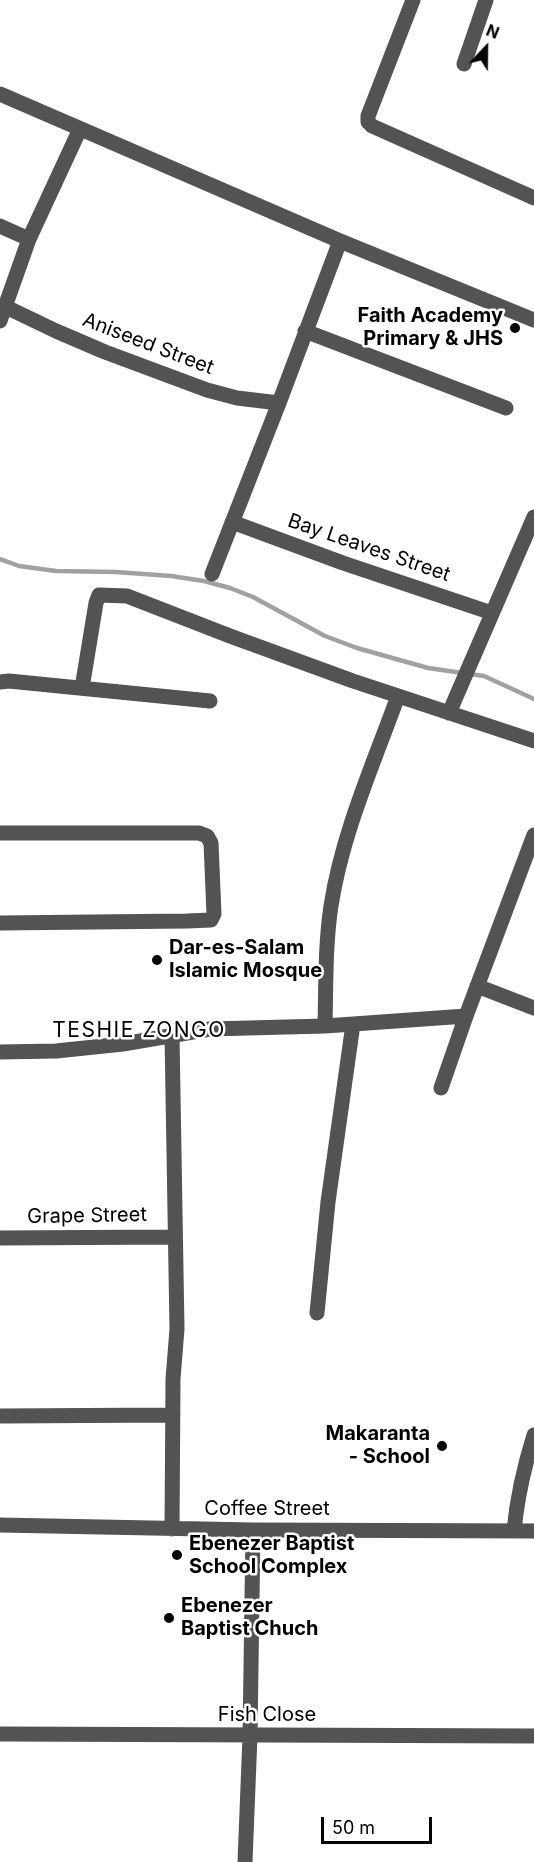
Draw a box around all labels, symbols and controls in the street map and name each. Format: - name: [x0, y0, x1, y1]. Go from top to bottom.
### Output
- north arrow: [456, 18, 516, 78]
- text: N: [483, 20, 502, 43]
- place label: Faith Academy Primary & JHS: [357, 304, 503, 351]
- street label: Aniseed Street: [79, 308, 217, 380]
- marker: Faith Academy Primary & JHS: [508, 321, 522, 335]
- street label: Bay Leaves Street: [285, 509, 453, 587]
- place label: Dar-es-Salam Islamic Mosque: [169, 936, 322, 983]
- marker: Dar-es-Salam Islamic Mosque: [150, 953, 164, 967]
- district label: TESHIE ZONGO: [52, 1018, 226, 1044]
- street label: Grape Street: [27, 1203, 147, 1229]
- place label: Makaranta - School: [326, 1422, 430, 1469]
- marker: Makaranta - School: [435, 1439, 449, 1453]
- street label: Coffee Street: [204, 1497, 330, 1521]
- place label: Ebenezer Baptist School Complex: [189, 1532, 354, 1579]
- marker: Ebenezer Baptist School Complex: [170, 1548, 184, 1562]
- place label: Ebenezer Baptist Chuch: [181, 1594, 318, 1641]
- marker: Ebenezer Baptist Chuch: [162, 1611, 176, 1625]
- street label: Fish Close: [218, 1703, 316, 1727]
- scale bar: [324, 1805, 435, 1843]
- text: 50 m: [332, 1817, 375, 1838]

